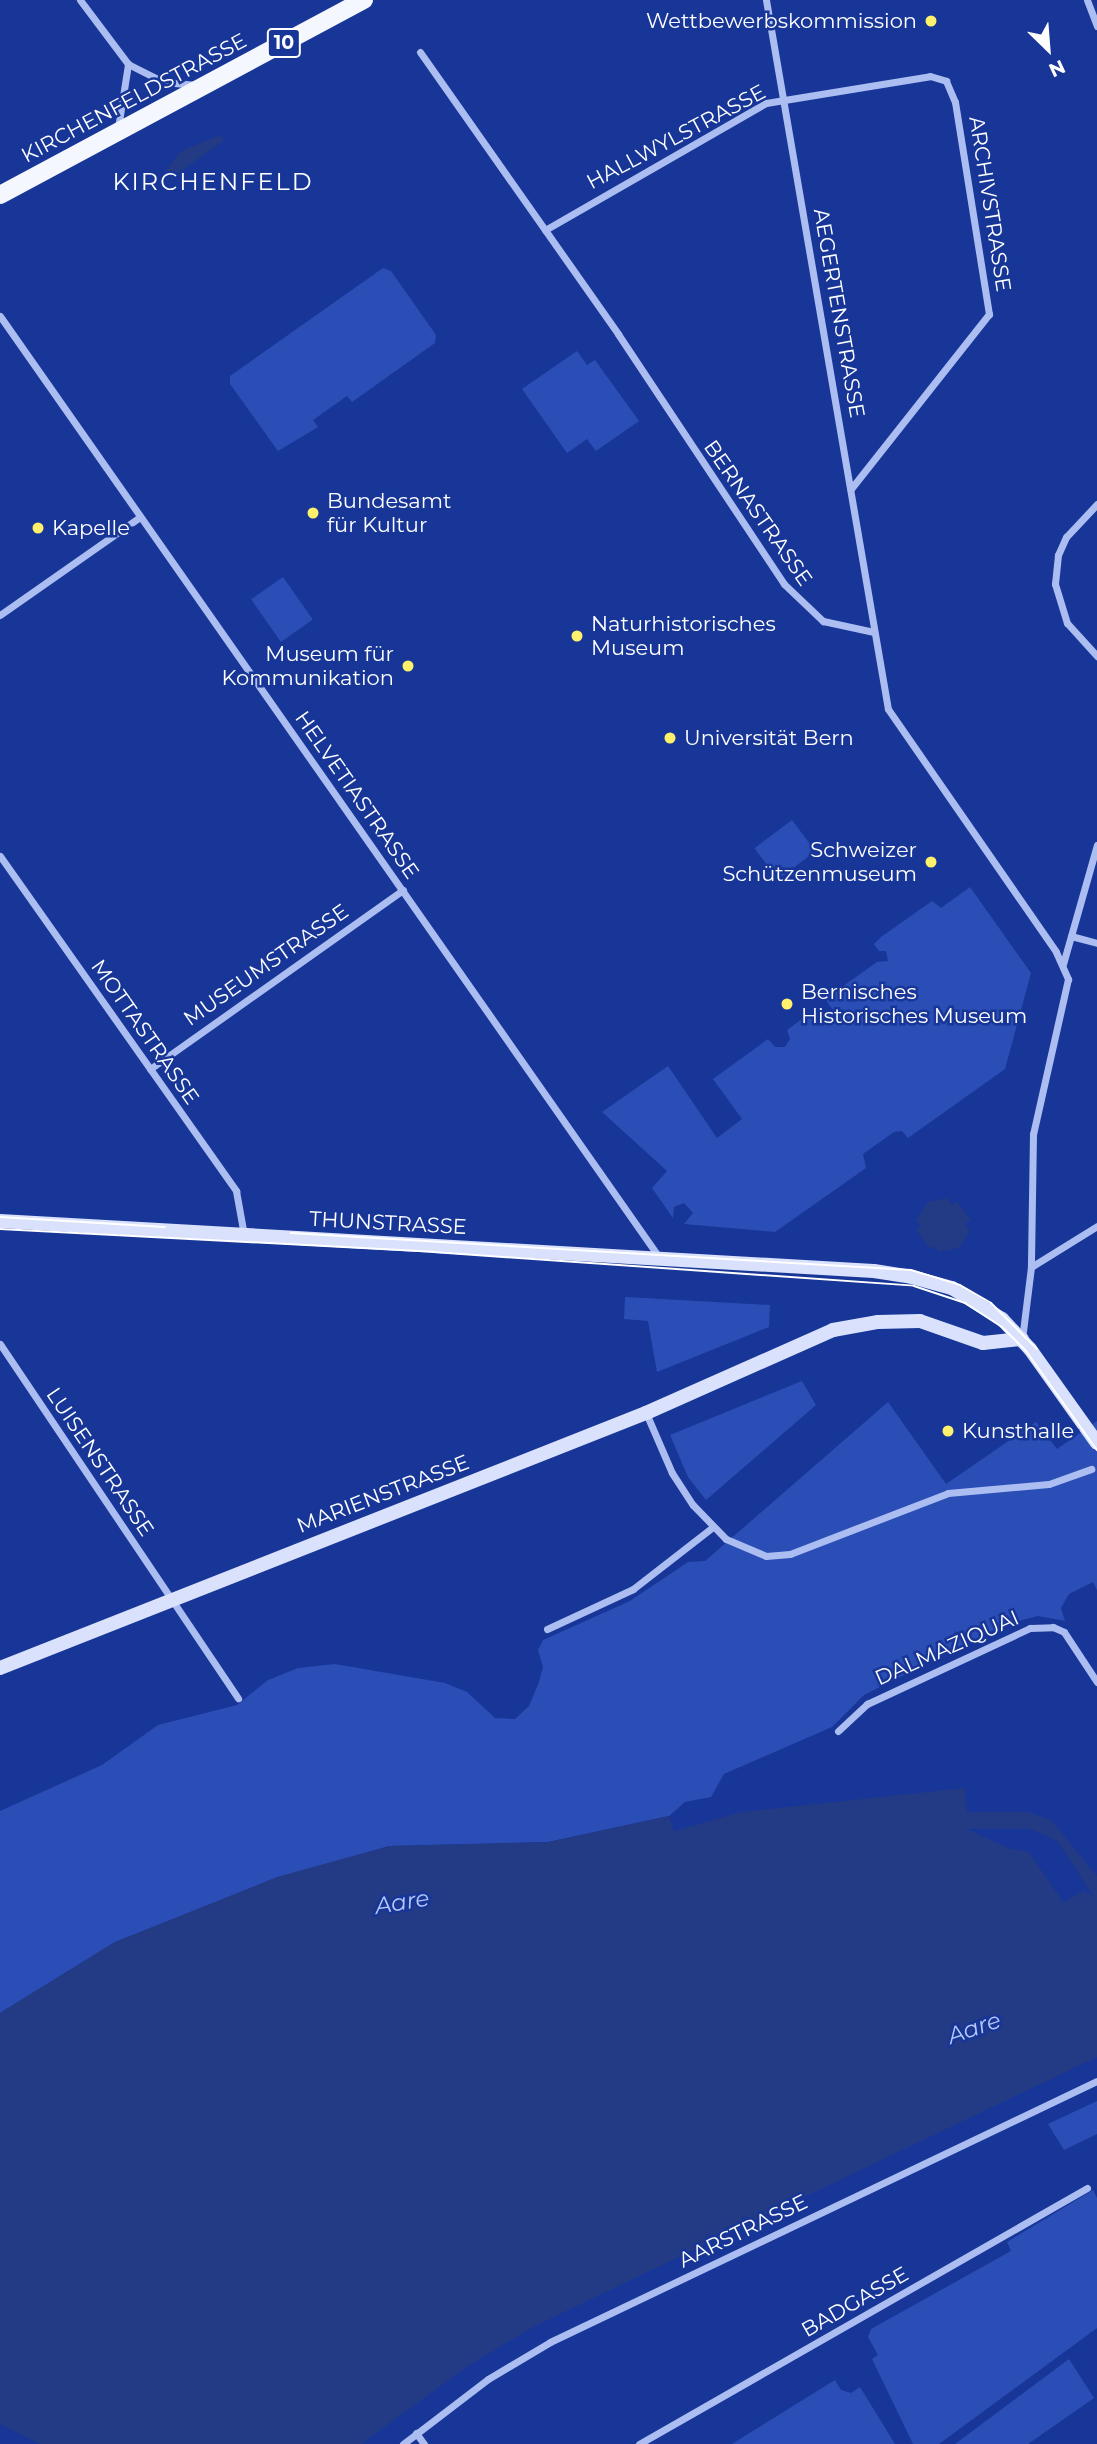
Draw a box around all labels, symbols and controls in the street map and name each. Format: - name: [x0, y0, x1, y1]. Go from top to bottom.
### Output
- place label: Wettbewerbskommission: [646, 8, 917, 34]
- marker: Wettbewerbskommission: [923, 13, 939, 29]
- north arrow: [1013, 14, 1083, 84]
- street label: KIRCHENFELDSTRASSE: [17, 28, 251, 168]
- road number: 10: [266, 28, 302, 58]
- text: N: [1045, 55, 1069, 82]
- street label: HALLWYLSTRASSE: [582, 79, 770, 195]
- street label: ARCHIVSTRASSE: [964, 114, 1016, 294]
- district label: KIRCHENFELD: [114, 168, 312, 196]
- street label: AEGERTENSTRASSE: [808, 206, 870, 420]
- street label: BERNASTRASSE: [698, 435, 818, 591]
- place label: Bundesamt für Kultur: [327, 488, 452, 538]
- marker: Bundesamt für Kultur: [305, 505, 321, 521]
- place label: Kapelle: [52, 515, 130, 541]
- marker: Kapelle: [30, 520, 46, 536]
- place label: Naturhistorisches Museum: [591, 611, 776, 661]
- marker: Naturhistorisches Museum: [569, 628, 585, 644]
- place label: Museum für Kommunikation: [222, 641, 394, 691]
- marker: Museum für Kommunikation: [400, 658, 416, 674]
- street label: HELVETIASTRASSE: [290, 706, 424, 884]
- place label: Universität Bern: [684, 725, 854, 751]
- marker: Universität Bern: [662, 730, 678, 746]
- place label: Schweizer Schützenmuseum: [722, 837, 917, 887]
- marker: Schweizer Schützenmuseum: [923, 854, 939, 870]
- street label: MUSEUMSTRASSE: [179, 899, 353, 1031]
- street label: MOTTASTRASSE: [86, 955, 204, 1109]
- place label: Bernisches Historisches Museum: [801, 979, 1027, 1029]
- marker: Bernisches Historisches Museum: [779, 996, 795, 1012]
- street label: THUNSTRASSE: [309, 1206, 467, 1240]
- street label: LUISENSTRASSE: [41, 1383, 159, 1541]
- place label: Kunsthalle: [962, 1418, 1074, 1444]
- marker: Kunsthalle: [940, 1423, 956, 1439]
- street label: MARIENSTRASSE: [293, 1450, 473, 1538]
- street label: DALMAZIQUAI: [871, 1605, 1023, 1691]
- water label: Aare: [373, 1884, 431, 1920]
- water label: Aare: [944, 2006, 1004, 2050]
- street label: AARSTRASSE: [674, 2189, 812, 2273]
- street label: BADGASSE: [797, 2261, 913, 2343]

